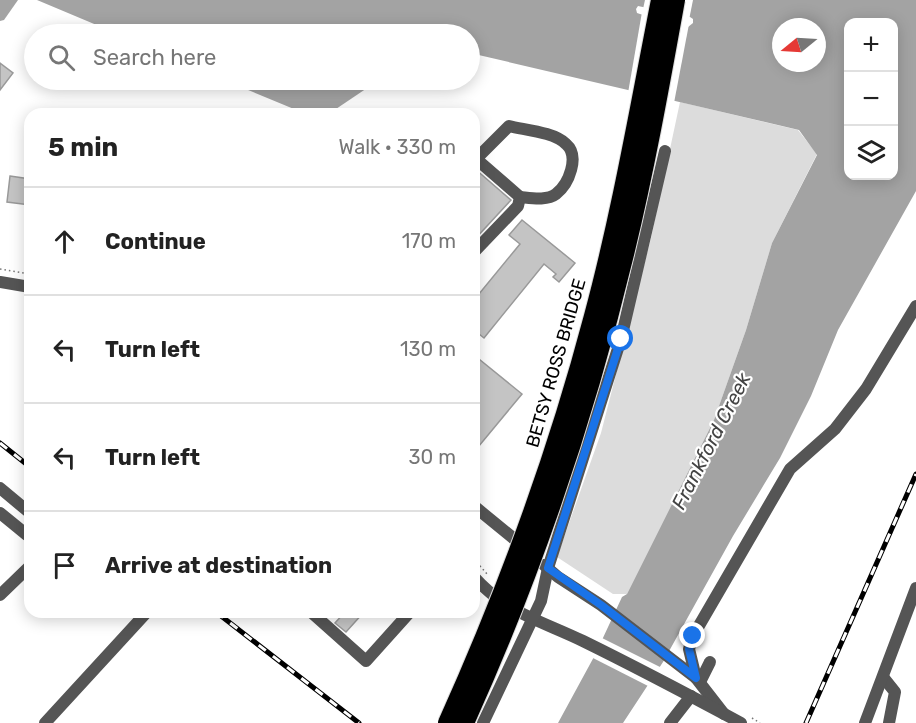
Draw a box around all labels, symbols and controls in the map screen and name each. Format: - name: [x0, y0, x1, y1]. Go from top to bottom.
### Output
- north arrow: [772, 18, 826, 72]
- map controls: [844, 18, 898, 180]
- button: +: [844, 18, 898, 72]
- search box: [24, 24, 480, 90]
- icon: search: [45, 41, 78, 74]
- text: Search here: [93, 44, 216, 71]
- button: −: [844, 72, 898, 126]
- button: layers: [844, 126, 898, 180]
- text: 5 min: [48, 132, 118, 163]
- text: Walk · 330 m: [339, 135, 456, 159]
- icon: ahead: [48, 225, 81, 258]
- text: Continue: [105, 228, 206, 255]
- text: 170 m: [402, 229, 456, 253]
- street label: BETSY ROSS BRIDGE: [521, 276, 591, 450]
- route start: [607, 325, 633, 351]
- icon: left: [48, 333, 81, 366]
- text: Turn left: [105, 336, 200, 363]
- text: 130 m: [400, 337, 456, 361]
- water label: Frankford Creek: [666, 368, 756, 513]
- icon: left: [48, 441, 81, 474]
- text: Turn left: [105, 444, 200, 471]
- text: 30 m: [409, 445, 456, 469]
- icon: arrive: [48, 549, 81, 582]
- text: Arrive at destination: [105, 552, 332, 579]
- route end: [679, 622, 705, 648]

